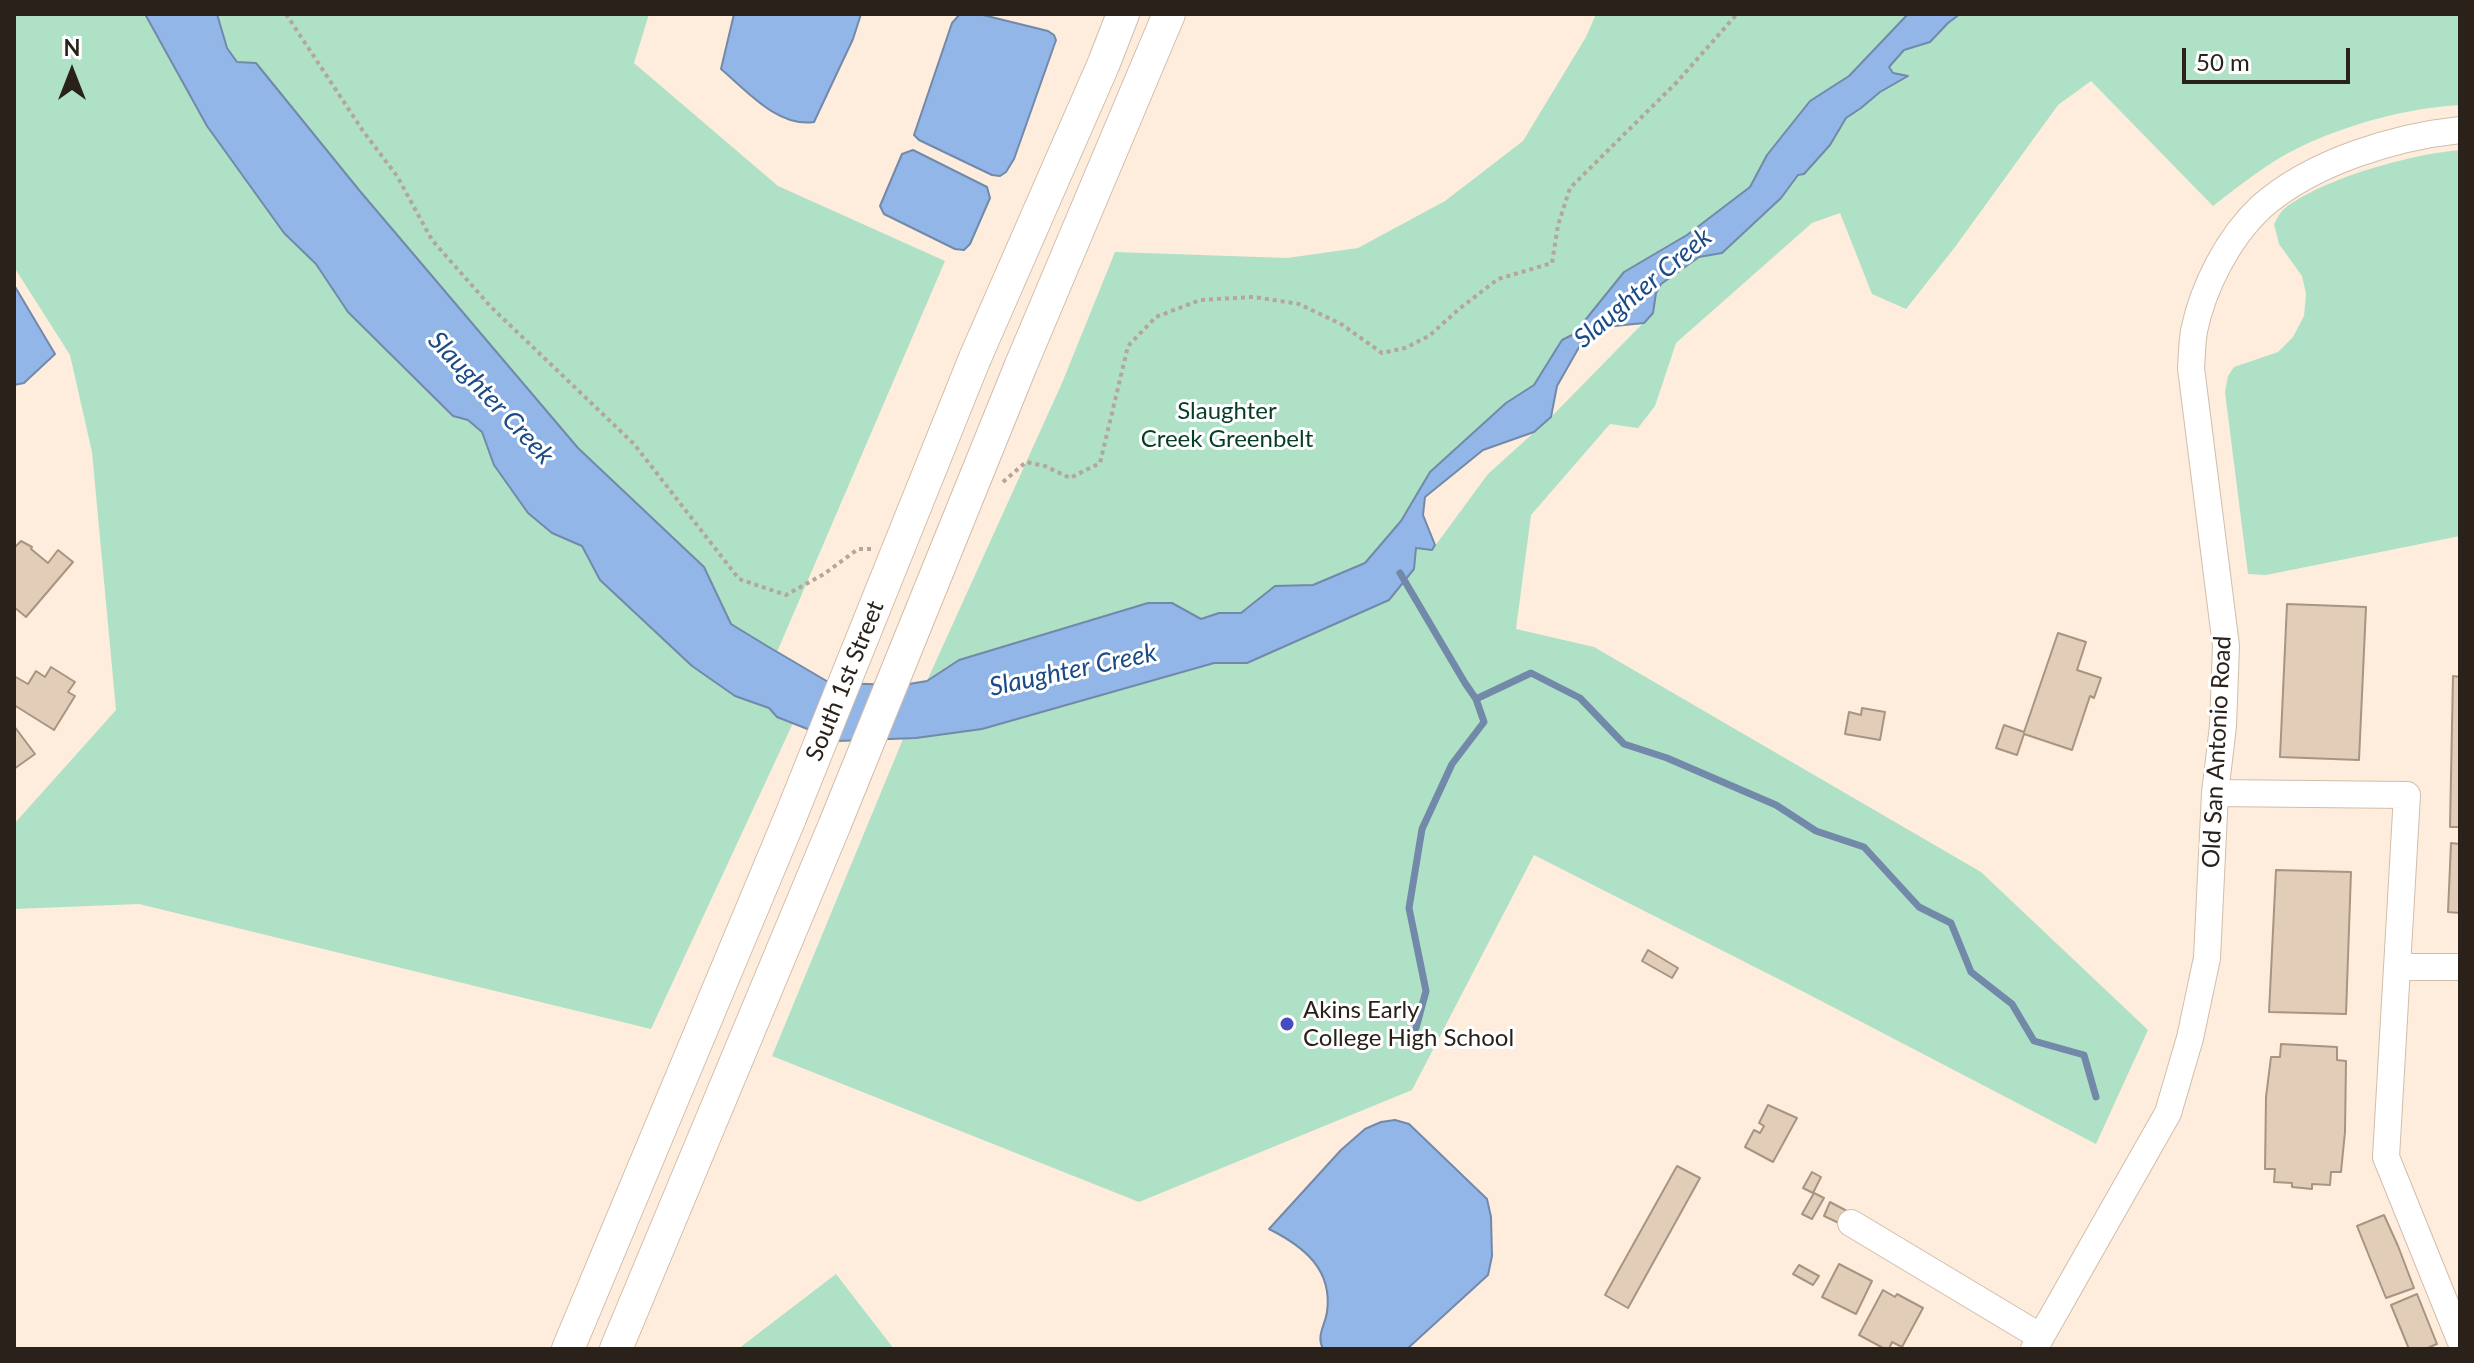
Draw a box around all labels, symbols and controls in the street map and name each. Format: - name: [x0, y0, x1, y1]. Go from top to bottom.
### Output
- north arrow: [32, 32, 112, 112]
- scale bar: [2186, 32, 2354, 82]
- text: N: [64, 34, 80, 61]
- text: 50 m: [2196, 47, 2250, 76]
- water label: Slaughter Creek: [1568, 221, 1718, 355]
- water label: Slaughter Creek: [422, 325, 560, 471]
- park label: Slaughter Creek Greenbelt: [1141, 397, 1313, 453]
- street label: South 1st Street: [800, 597, 890, 765]
- street label: Old San Antonio Road: [2197, 635, 2237, 869]
- water label: Slaughter Creek: [987, 637, 1159, 703]
- place label: Akins Early College High School: [1303, 996, 1514, 1052]
- marker: Akins Early College High School: [1278, 1015, 1296, 1033]

